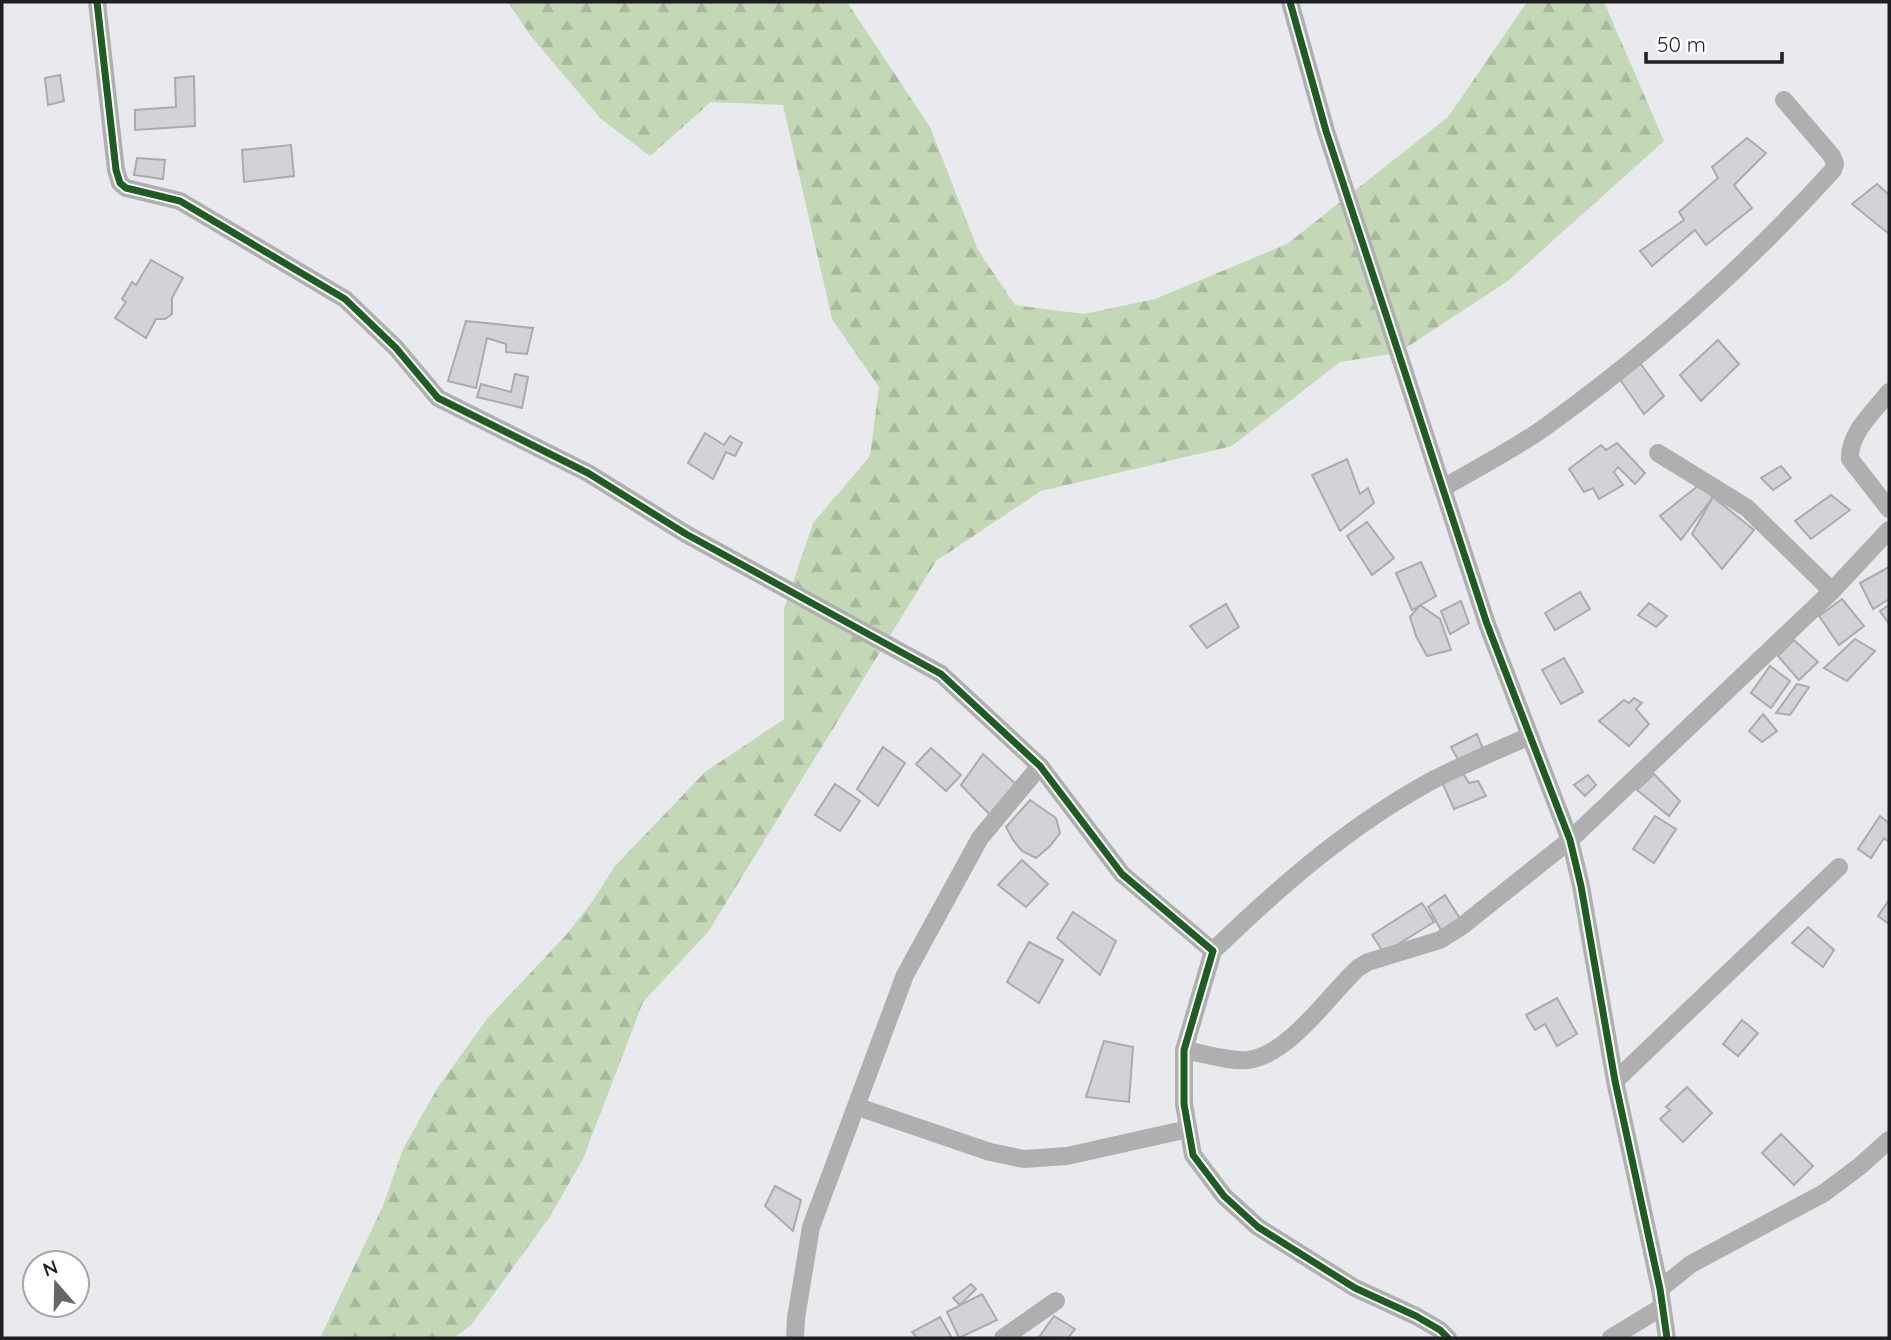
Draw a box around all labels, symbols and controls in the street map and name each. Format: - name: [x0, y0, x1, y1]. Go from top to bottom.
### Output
- scale bar: [1646, 21, 1783, 65]
- text: 50 m: [1657, 31, 1706, 57]
- north arrow: [21, 1249, 91, 1319]
- text: N: [40, 1254, 61, 1282]

